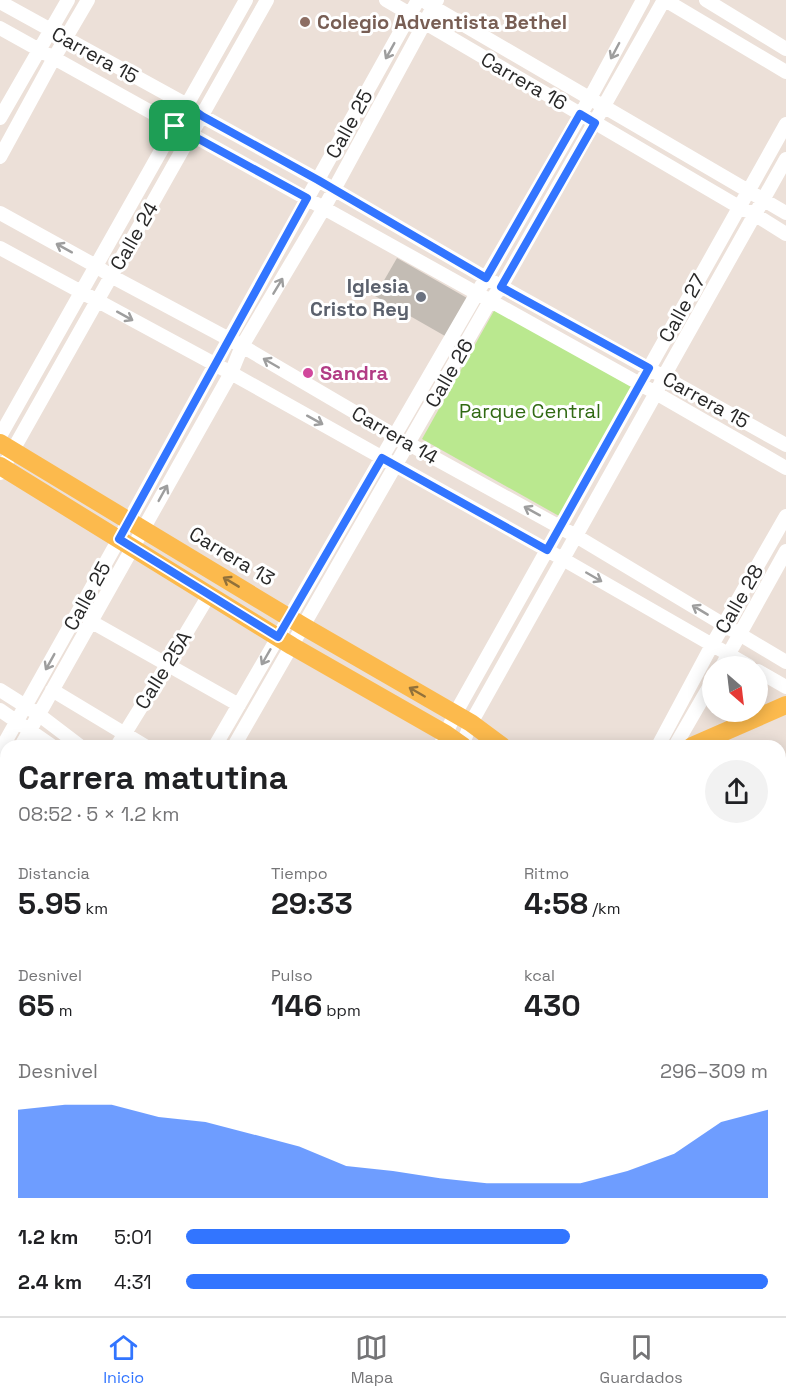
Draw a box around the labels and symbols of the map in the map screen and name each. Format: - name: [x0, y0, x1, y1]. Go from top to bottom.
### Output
- place label: Colegio Adventista Bethel: [317, 9, 567, 35]
- marker: Colegio Adventista Bethel: [298, 15, 312, 29]
- street label: Carrera 15: [47, 21, 143, 89]
- one-way arrow: [383, 42, 395, 59]
- one-way arrow: [609, 42, 620, 60]
- street label: Carrera 16: [476, 46, 572, 116]
- street label: Calle 25: [319, 85, 379, 163]
- pin: [149, 100, 200, 151]
- street label: Calle 24: [104, 197, 164, 275]
- one-way arrow: [56, 242, 73, 254]
- street label: Calle 27: [653, 269, 711, 347]
- place label: Iglesia Cristo Rey: [310, 273, 409, 322]
- one-way arrow: [272, 278, 284, 295]
- marker: Iglesia Cristo Rey: [414, 290, 428, 304]
- one-way arrow: [116, 311, 134, 322]
- street label: Calle 26: [419, 334, 479, 412]
- one-way arrow: [263, 357, 280, 369]
- place label: Sandra: [320, 360, 388, 386]
- marker: Sandra: [301, 366, 315, 380]
- street label: Carrera 15: [658, 366, 754, 434]
- park label: Parque Central: [459, 398, 601, 424]
- street label: Carrera 14: [347, 400, 443, 470]
- one-way arrow: [305, 415, 323, 426]
- one-way arrow: [158, 485, 169, 503]
- one-way arrow: [524, 505, 541, 517]
- street label: Carrera 13: [185, 520, 279, 592]
- street label: Calle 25: [57, 557, 117, 635]
- street label: Calle 28: [709, 560, 769, 638]
- one-way arrow: [585, 571, 602, 583]
- one-way arrow: [223, 576, 240, 588]
- one-way arrow: [692, 603, 709, 615]
- street label: Calle 25A: [129, 626, 197, 714]
- one-way arrow: [260, 648, 272, 665]
- one-way arrow: [44, 653, 56, 670]
- north arrow: [702, 656, 768, 722]
- one-way arrow: [409, 686, 426, 698]

